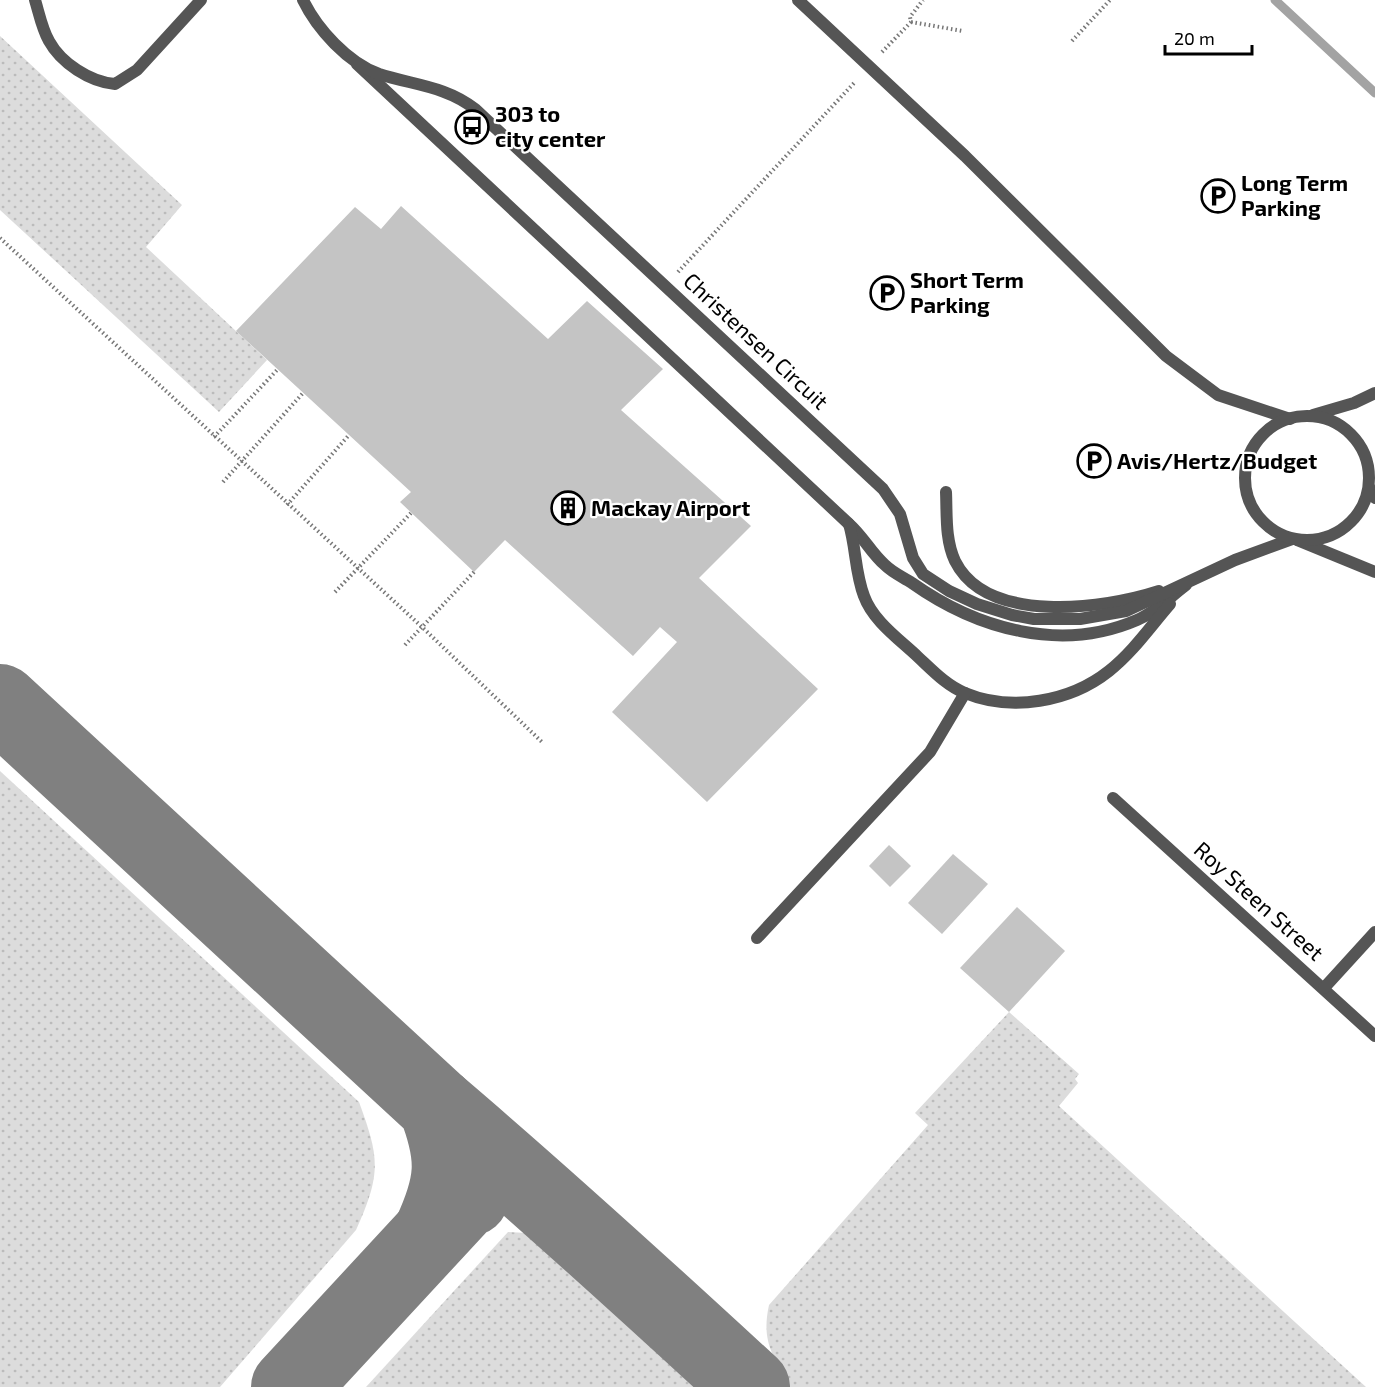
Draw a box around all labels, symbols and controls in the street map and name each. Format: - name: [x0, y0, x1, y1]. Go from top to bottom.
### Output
- scale bar: [1165, 18, 1252, 56]
- text: 20 m: [1174, 27, 1215, 49]
- place label: 303 to city center: [495, 100, 606, 152]
- bus stop icon: 303 to city center: [454, 109, 490, 145]
- place label: Long Term Parking: [1241, 169, 1348, 220]
- parking icon: Long Term Parking: [1200, 178, 1236, 214]
- place label: Short Term Parking: [910, 266, 1024, 317]
- street label: Christensen Circuit: [679, 267, 834, 414]
- parking icon: Short Term Parking: [869, 275, 905, 311]
- parking icon: Avis/Hertz/Budget: [1076, 443, 1112, 479]
- place label: Avis/Hertz/Budget: [1117, 447, 1317, 473]
- building icon: Mackay Airport: [550, 490, 586, 526]
- place label: Mackay Airport: [591, 494, 750, 521]
- street label: Roy Steen Street: [1190, 835, 1330, 965]

